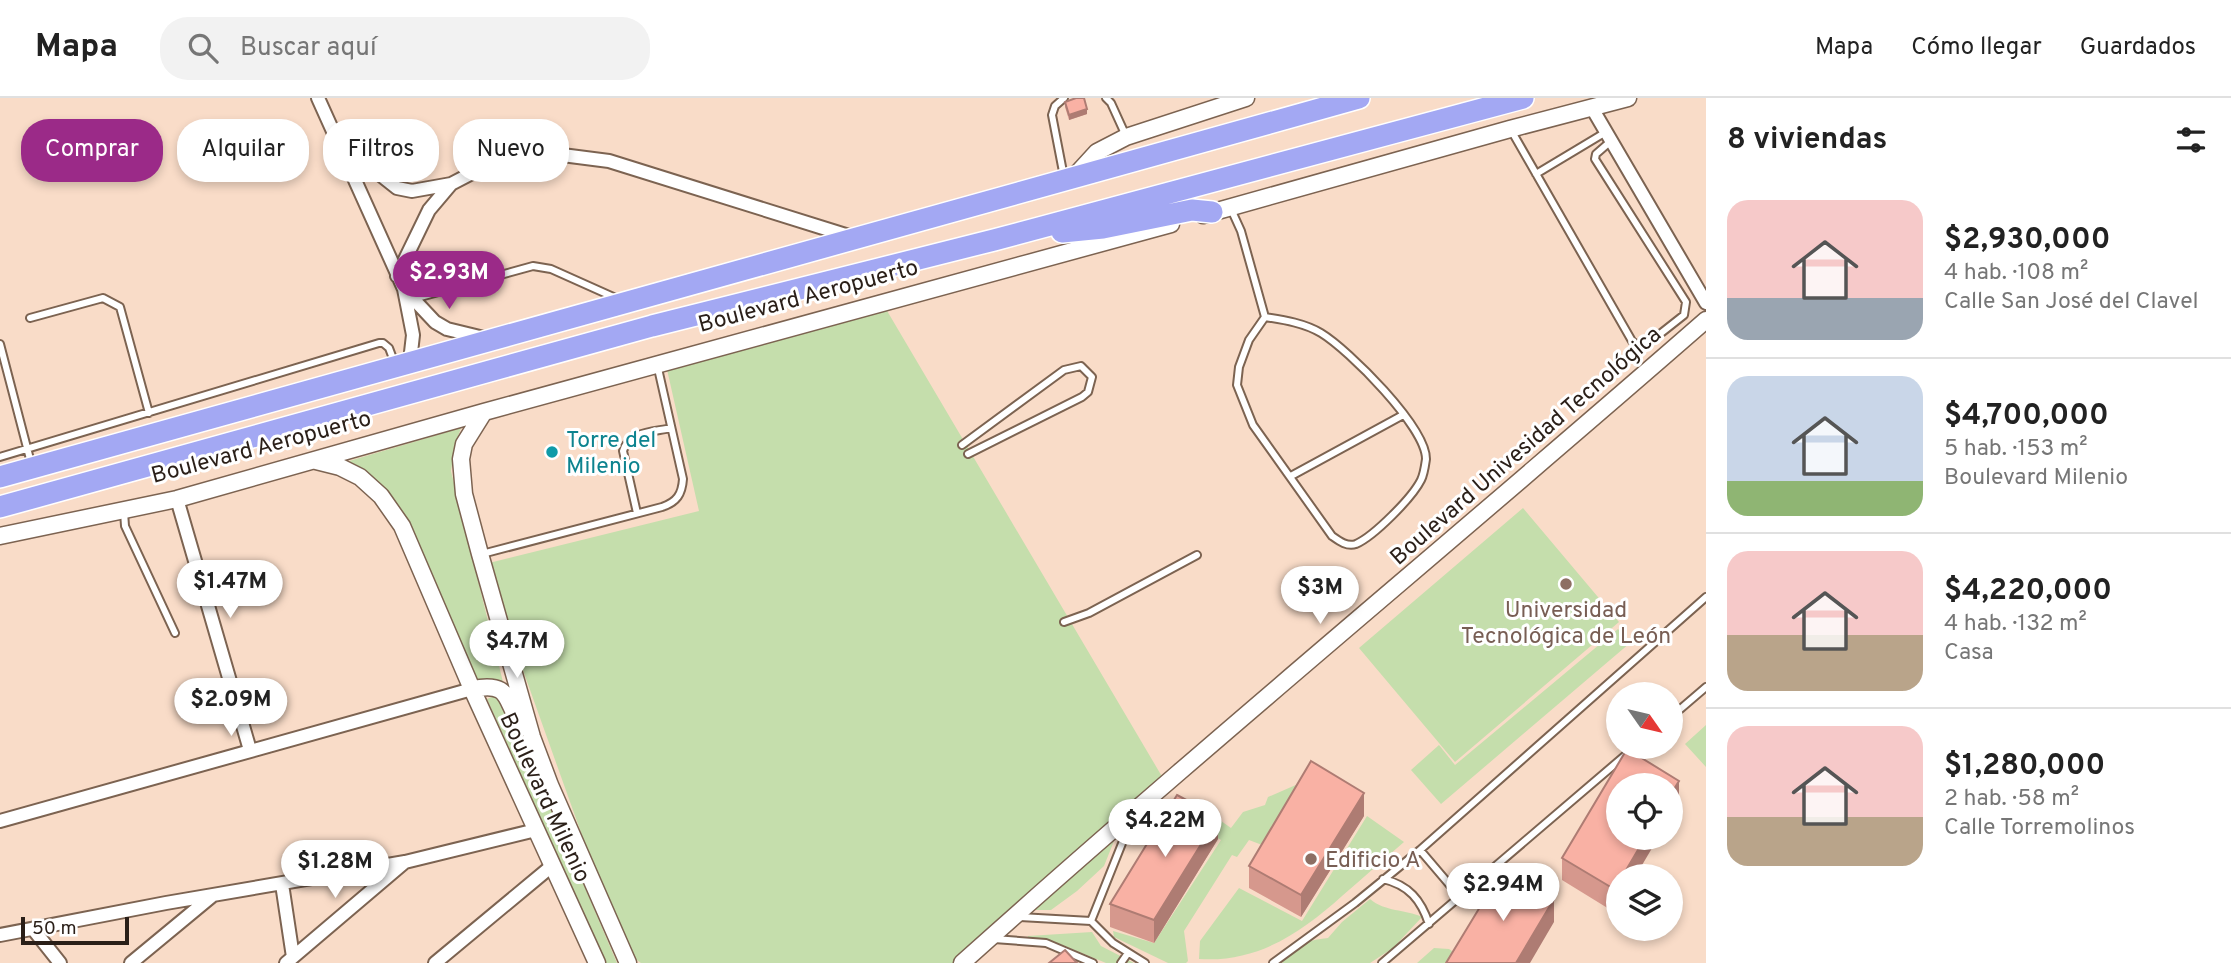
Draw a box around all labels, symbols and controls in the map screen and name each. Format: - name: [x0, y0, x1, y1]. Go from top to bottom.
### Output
- search box: [160, 17, 650, 80]
- text: Mapa: [35, 27, 118, 69]
- icon: search: [184, 29, 222, 67]
- text: Buscar aquí: [240, 32, 377, 65]
- text: Mapa: [1815, 33, 1873, 63]
- text: Cómo llegar: [1911, 33, 2042, 63]
- text: Guardados: [2080, 33, 2196, 63]
- chip: Comprar: [21, 119, 163, 182]
- chip: Alquilar: [177, 119, 309, 182]
- chip: Filtros: [323, 119, 439, 182]
- chip: Nuevo: [453, 119, 569, 182]
- icon: filters: [2172, 121, 2210, 159]
- text: 8 viviendas: [1727, 122, 1887, 159]
- text: $2,930,000: [1944, 222, 2110, 259]
- icon: home: [1783, 228, 1867, 312]
- pin: $2.93M: [392, 252, 506, 311]
- street label: Boulevard Aeropuerto: [695, 254, 922, 341]
- text: $2.93M: [409, 259, 489, 288]
- text: 4 hab. · 108 m²: [1944, 259, 2088, 288]
- text: Calle San José del Clavel: [1944, 288, 2199, 317]
- street label: Boulevard Univesidad Tecnológica: [1385, 321, 1668, 573]
- text: $4,700,000: [1944, 398, 2109, 435]
- icon: home: [1783, 404, 1867, 488]
- street label: Boulevard Aeropuerto: [148, 405, 375, 492]
- place label: Torre del Milenio: [566, 427, 656, 482]
- text: 5 hab. · 153 m²: [1944, 435, 2088, 464]
- marker: Torre del Milenio: [544, 444, 560, 460]
- text: Boulevard Milenio: [1944, 464, 2128, 493]
- pin: $1.47M: [173, 560, 287, 620]
- pin: $3M: [1286, 566, 1354, 626]
- text: $1.47M: [193, 568, 267, 597]
- text: $4,220,000: [1944, 573, 2112, 610]
- text: $3M: [1297, 574, 1343, 603]
- marker: Universidad Tecnológica de León: [1558, 576, 1574, 592]
- icon: home: [1783, 579, 1867, 663]
- place label: Universidad Tecnológica de León: [1461, 597, 1671, 652]
- text: 4 hab. · 132 m²: [1944, 610, 2087, 639]
- pin: $4.7M: [468, 620, 566, 680]
- text: $4.7M: [485, 628, 549, 657]
- text: Casa: [1944, 639, 1994, 668]
- pin: $2.09M: [174, 678, 288, 738]
- north arrow: [1606, 682, 1684, 760]
- map controls: [1606, 682, 1683, 941]
- text: $2.09M: [190, 686, 272, 715]
- street label: Boulevard Milenio: [492, 709, 596, 888]
- text: $1,280,000: [1944, 748, 2105, 785]
- icon: home: [1783, 754, 1867, 838]
- button: locate: [1606, 773, 1683, 850]
- text: 2 hab. · 58 m²: [1944, 785, 2079, 814]
- pin: $4.22M: [1108, 800, 1222, 859]
- text: $4.22M: [1125, 807, 1205, 836]
- text: Calle Torremolinos: [1944, 814, 2135, 843]
- pin: $1.28M: [278, 840, 392, 900]
- place label: Edificio A: [1325, 847, 1421, 876]
- text: $1.28M: [297, 848, 373, 877]
- marker: Edificio A: [1303, 851, 1319, 867]
- pin: $2.94M: [1446, 864, 1560, 923]
- button: layers: [1606, 864, 1683, 941]
- text: $2.94M: [1462, 871, 1544, 900]
- scale bar: [21, 914, 130, 946]
- text: 50 m: [32, 917, 77, 941]

